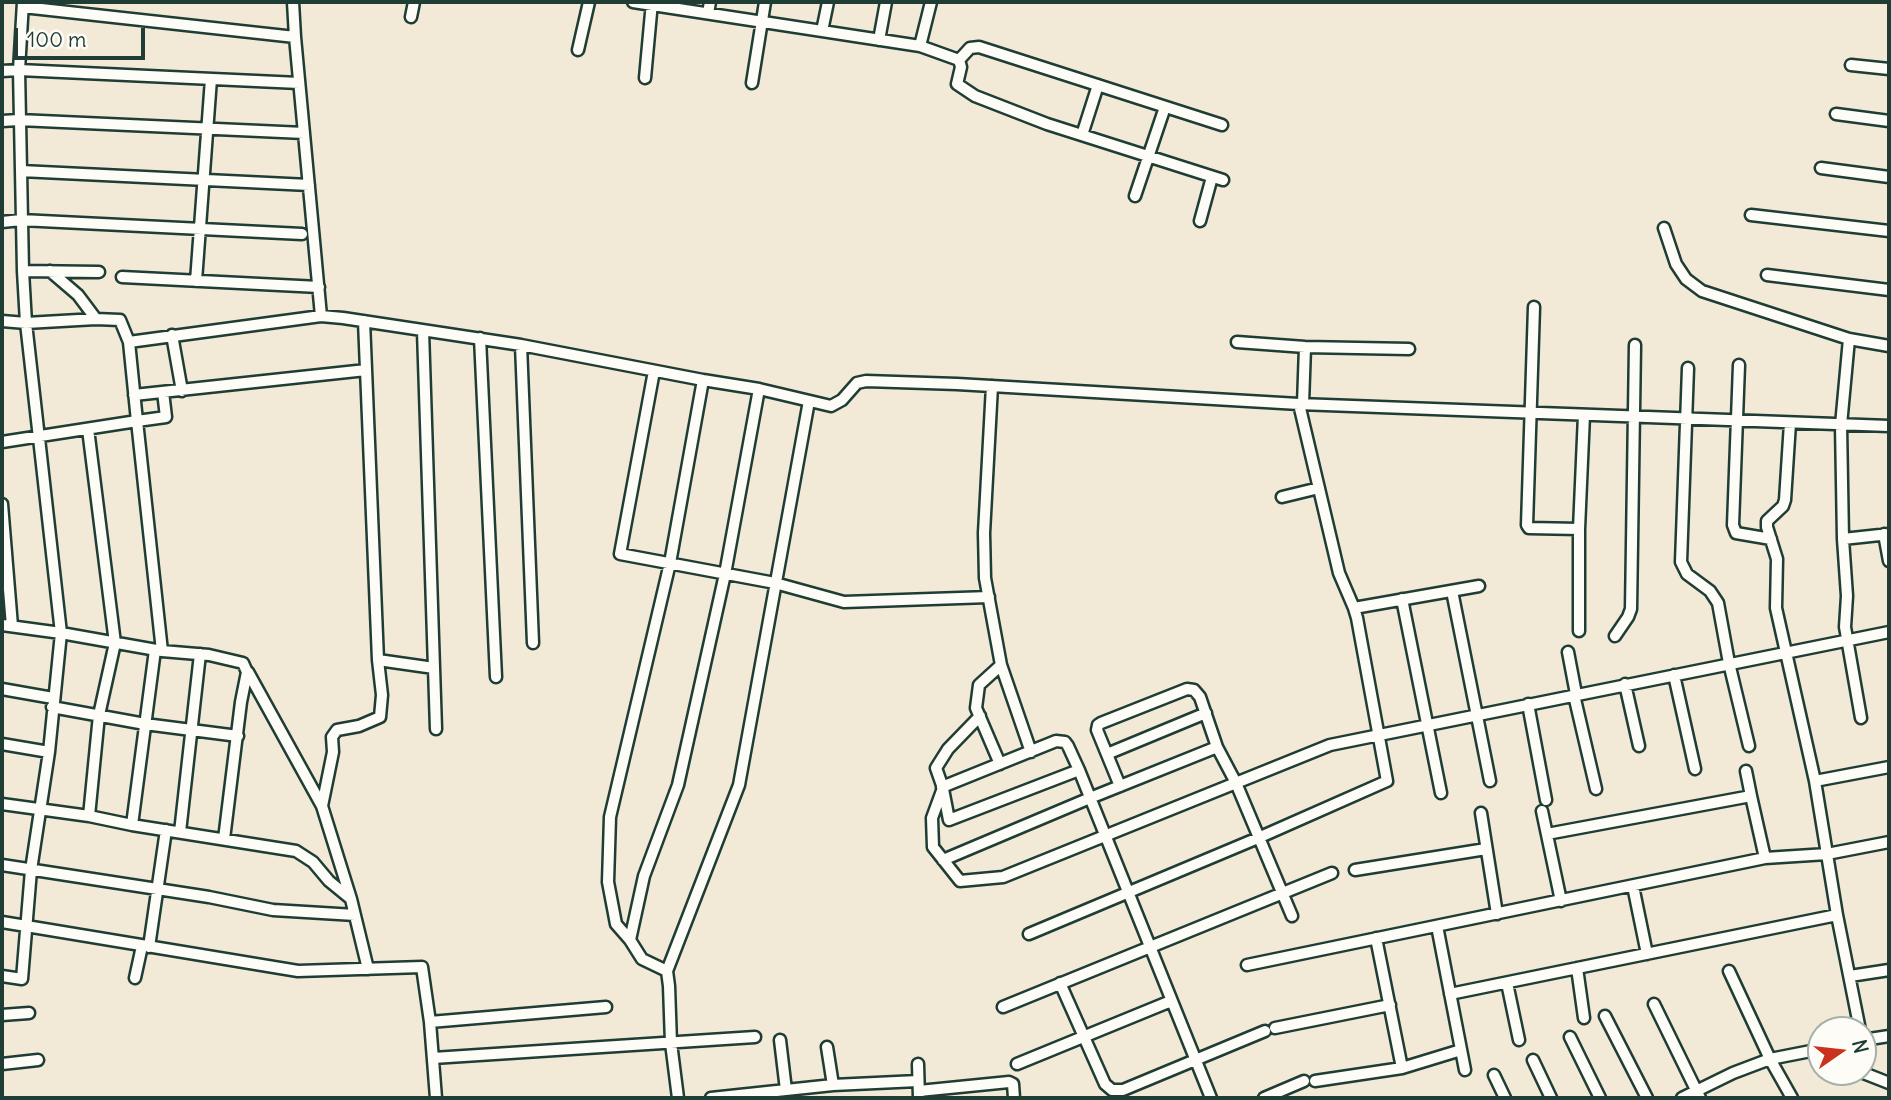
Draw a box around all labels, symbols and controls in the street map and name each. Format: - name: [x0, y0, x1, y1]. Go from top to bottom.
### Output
- scale bar: [18, 14, 149, 58]
- text: 100 m: [27, 26, 86, 53]
- north arrow: [1807, 1016, 1877, 1086]
- text: N: [1847, 1037, 1874, 1056]

